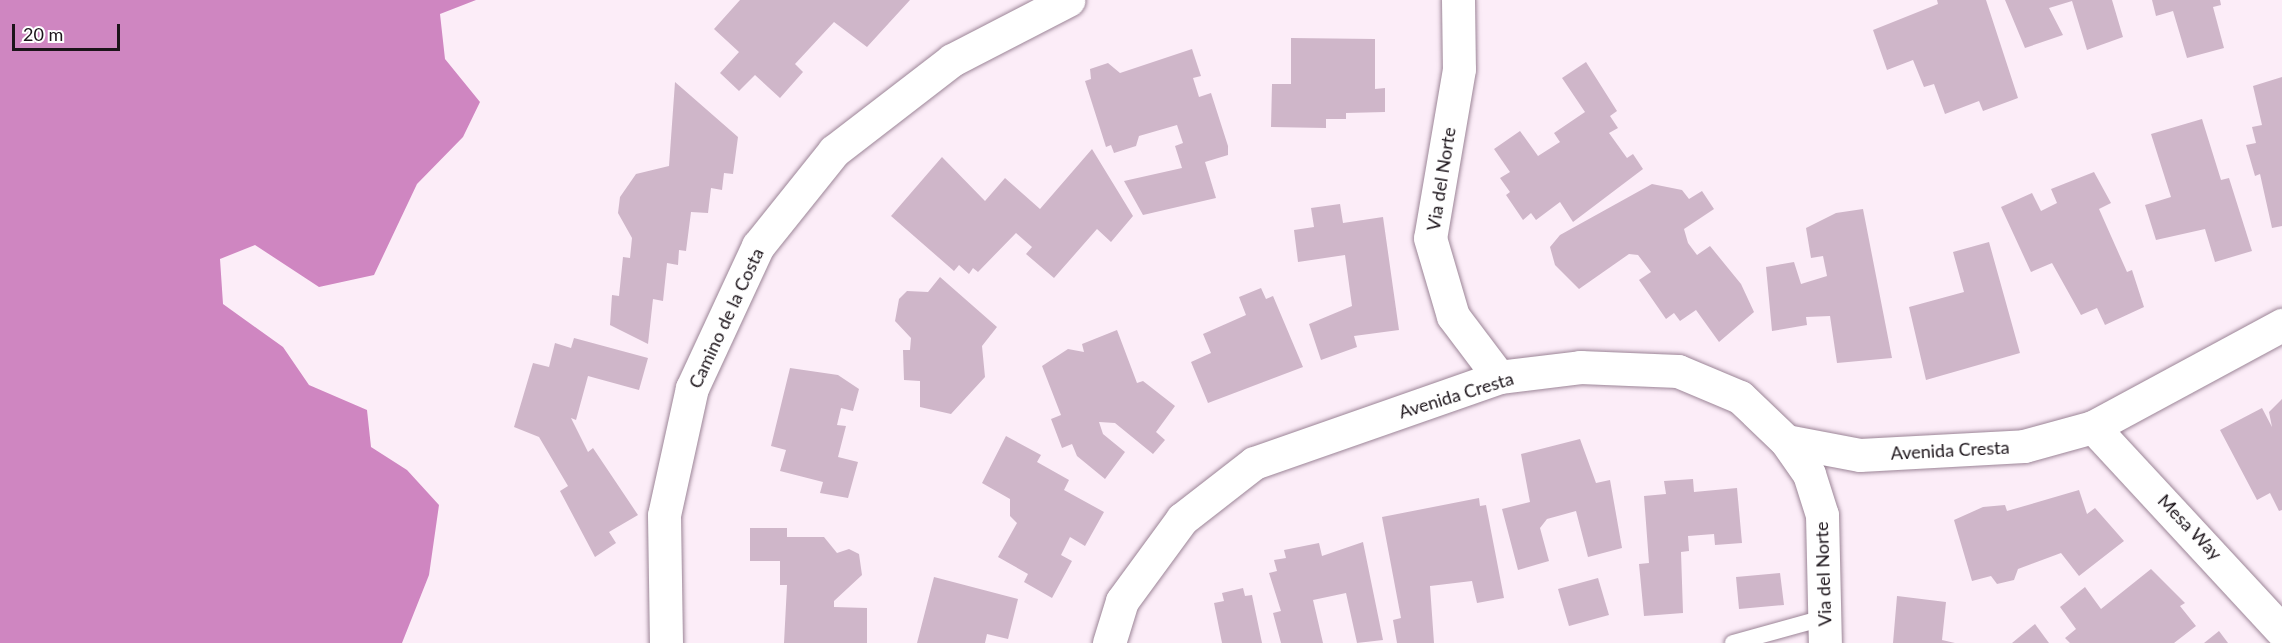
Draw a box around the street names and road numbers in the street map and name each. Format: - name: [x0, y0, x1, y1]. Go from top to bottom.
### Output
- street label: Via del Norte: [1422, 126, 1460, 232]
- street label: Camino de la Costa: [684, 244, 768, 392]
- street label: Avenida Cresta: [1396, 367, 1516, 423]
- street label: Avenida Cresta: [1890, 436, 2010, 464]
- street label: Mesa Way: [2153, 490, 2227, 564]
- street label: Via del Norte: [1810, 521, 1836, 627]

